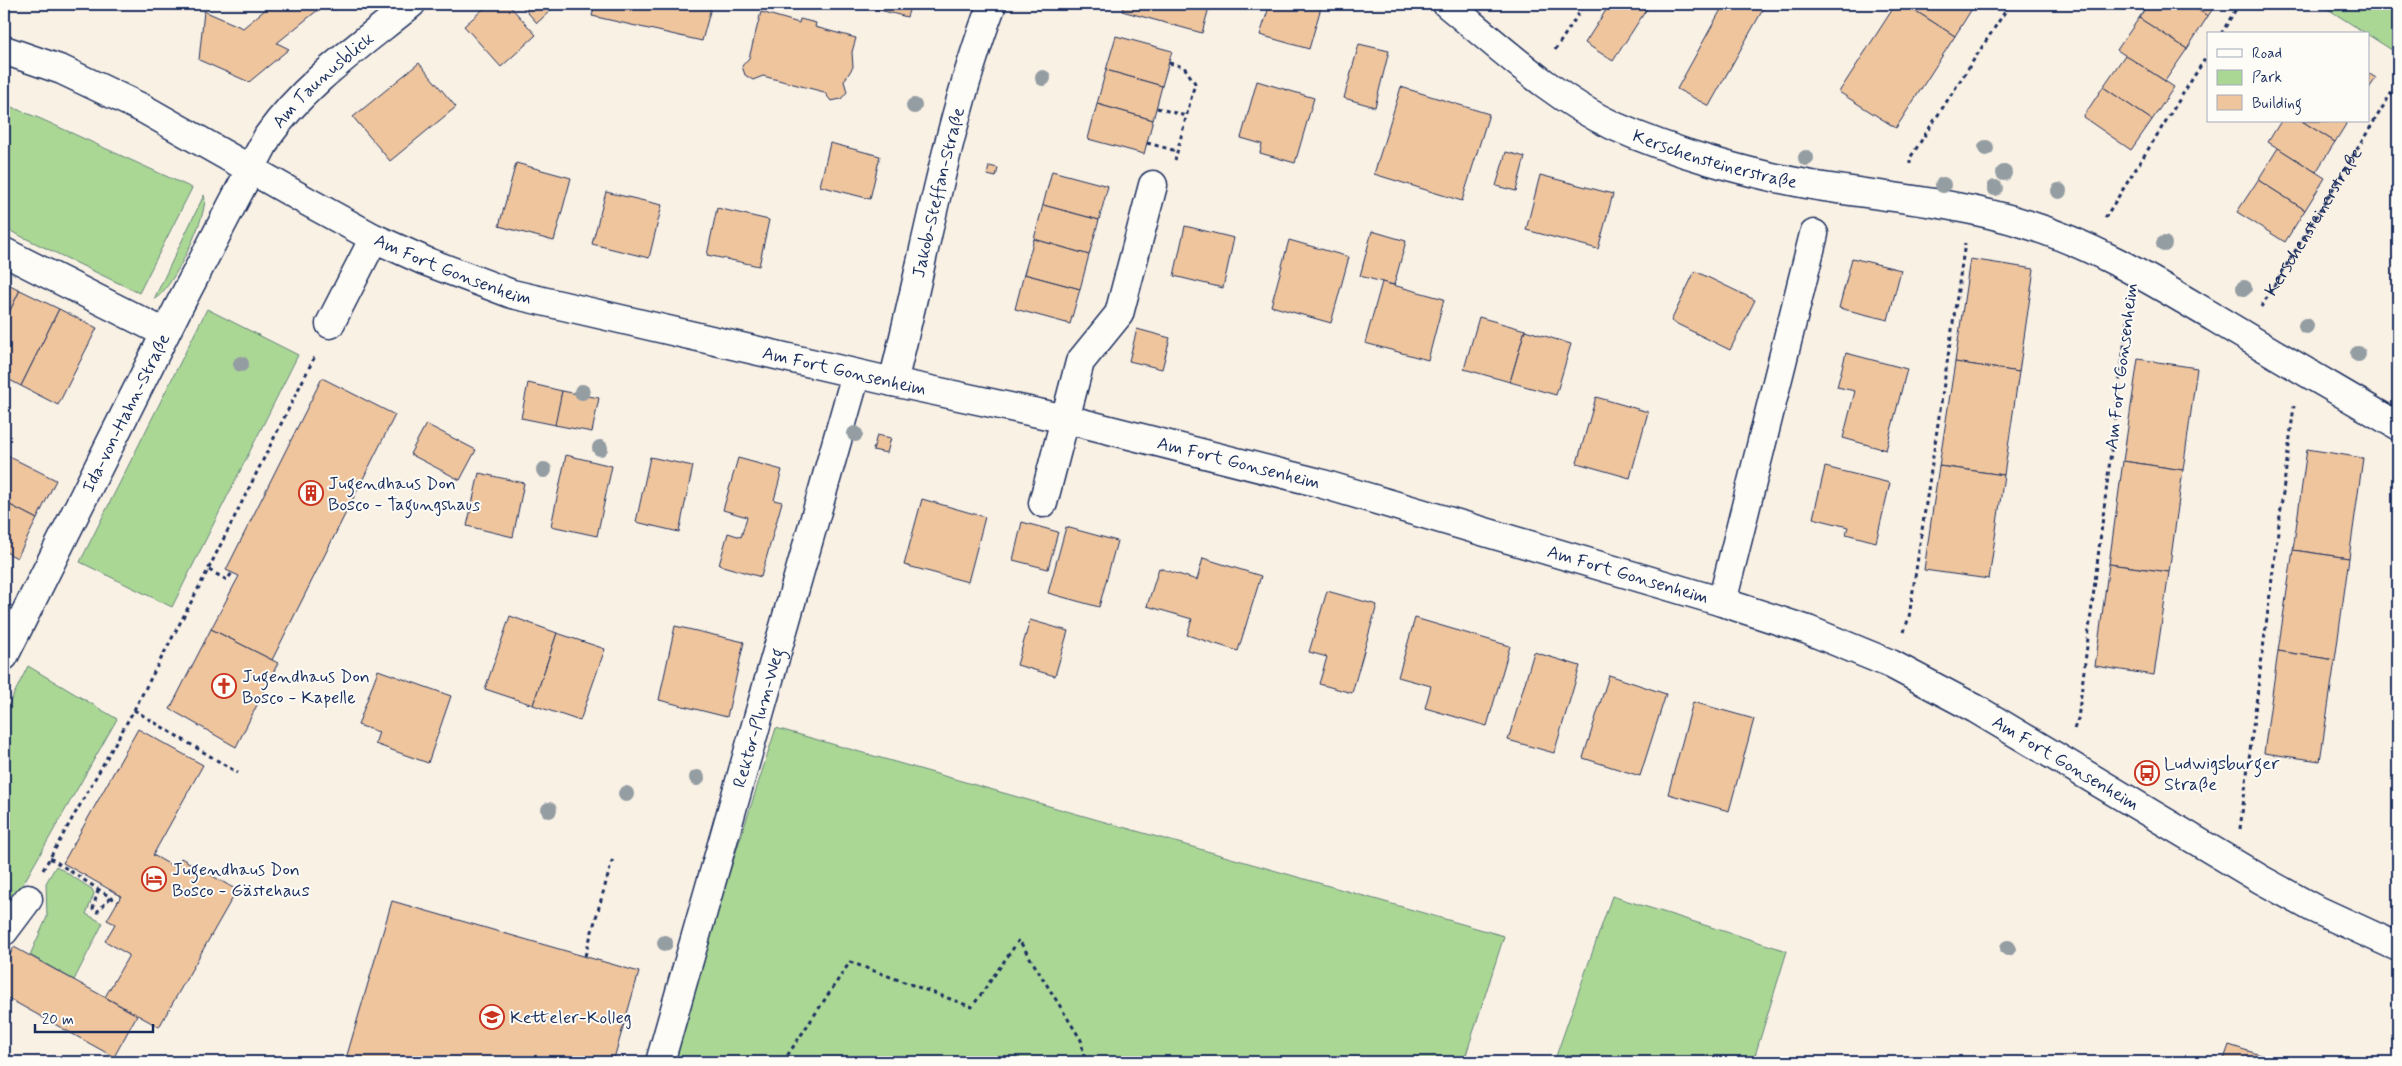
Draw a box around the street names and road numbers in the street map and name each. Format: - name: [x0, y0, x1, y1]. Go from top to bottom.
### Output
- street label: Am Taunusblick: [267, 27, 379, 134]
- street label: Jakob-Steffan-Straße: [907, 104, 971, 280]
- street label: Kerschensteinerstraße: [1629, 124, 1799, 195]
- street label: Kerschensteinerstraße: [2259, 143, 2368, 301]
- street label: Am Fort Gonsenheim: [370, 229, 534, 311]
- street label: Am Fort Gonsenheim: [2100, 282, 2144, 451]
- street label: Ida-von-Hahn-Straße: [77, 330, 176, 497]
- street label: Am Fort Gonsenheim: [760, 341, 928, 402]
- street label: Am Fort Gonsenheim: [1155, 431, 1323, 496]
- street label: Am Fort Gonsenheim: [1544, 540, 1711, 610]
- street label: Rektor-Plum-Weg: [728, 645, 792, 791]
- street label: Am Fort Gonsenheim: [1987, 710, 2143, 817]

